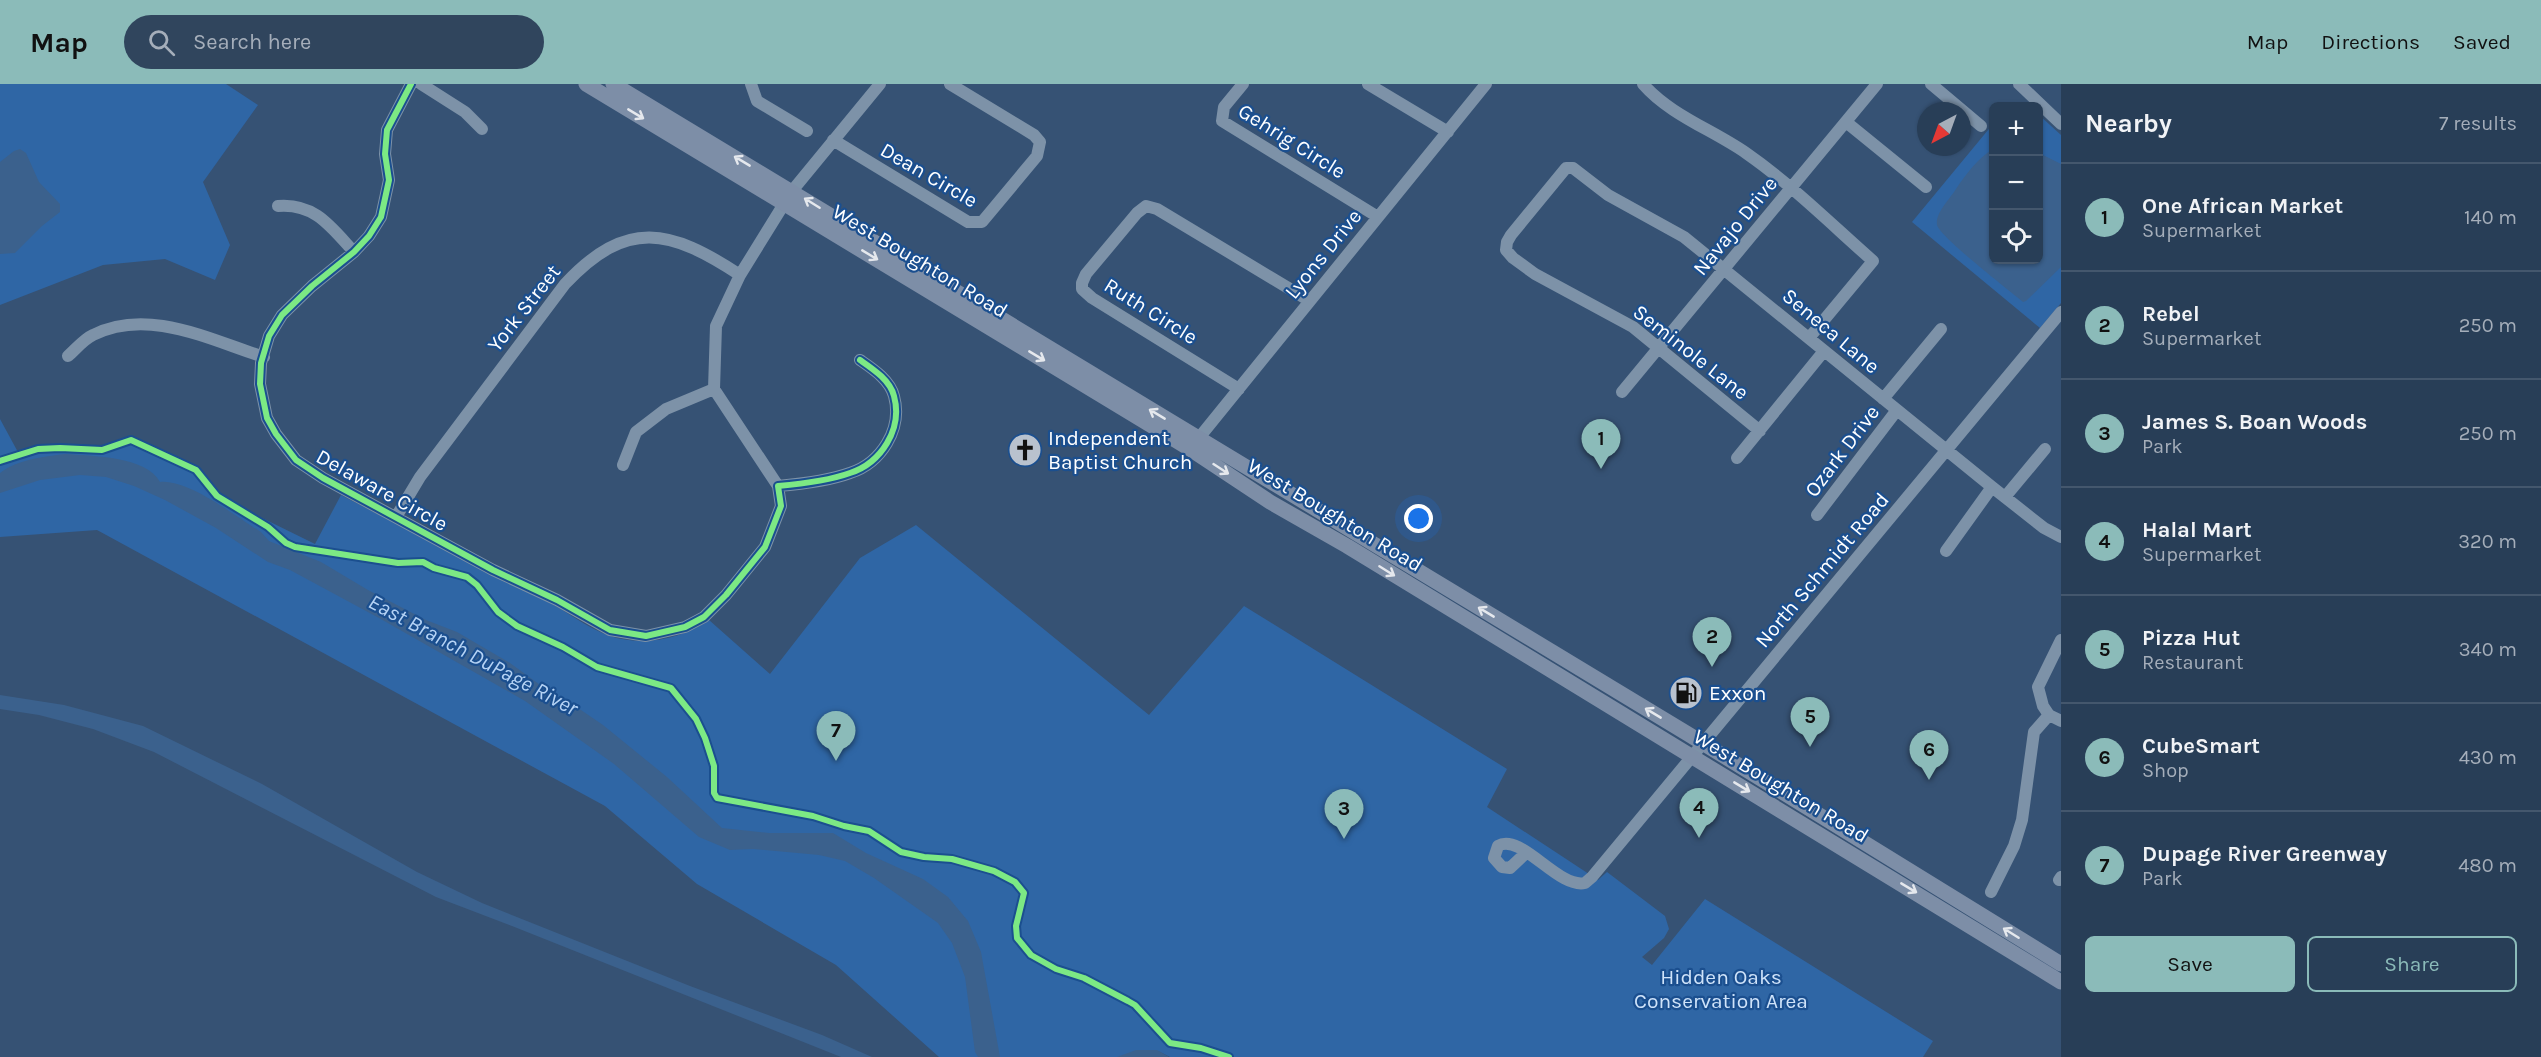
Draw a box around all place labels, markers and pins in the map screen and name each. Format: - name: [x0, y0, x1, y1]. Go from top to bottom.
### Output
- pin: 1: [1582, 420, 1620, 469]
- place label: Independent Baptist Church: [1048, 426, 1192, 474]
- church icon: Independent Baptist Church: [1007, 432, 1043, 468]
- pin: 2: [1692, 618, 1732, 667]
- fuel station icon: Exxon: [1668, 675, 1704, 711]
- place label: Exxon: [1709, 681, 1766, 705]
- pin: 5: [1790, 698, 1830, 747]
- pin: 7: [816, 712, 856, 761]
- pin: 6: [1910, 730, 1948, 780]
- pin: 4: [1680, 788, 1718, 838]
- pin: 3: [1324, 790, 1364, 839]

